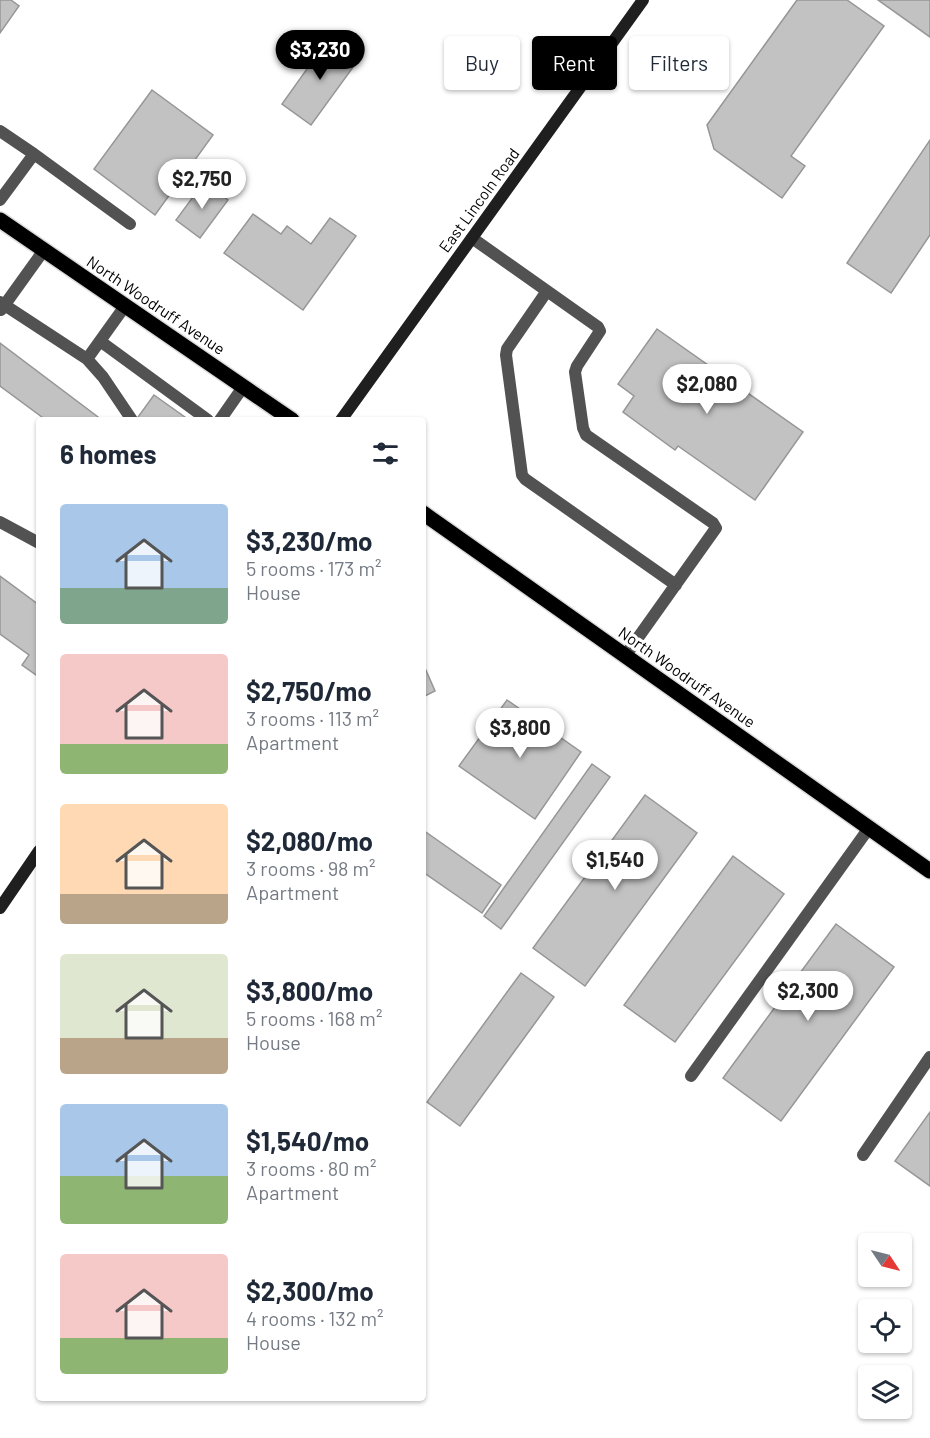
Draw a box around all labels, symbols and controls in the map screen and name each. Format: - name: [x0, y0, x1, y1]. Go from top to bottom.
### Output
- pin: $3,230: [271, 30, 369, 81]
- chip: Buy: [444, 36, 520, 90]
- chip: Rent: [532, 36, 617, 90]
- chip: Filters: [629, 36, 729, 90]
- text: $3,230: [290, 37, 350, 61]
- street label: East Lincoln Road: [434, 144, 523, 255]
- pin: $2,750: [153, 159, 251, 210]
- text: $2,750: [172, 166, 232, 190]
- street label: North Woodruff Avenue: [84, 251, 229, 358]
- pin: $2,080: [658, 364, 756, 415]
- text: $2,080: [676, 371, 738, 395]
- icon: filters: [369, 437, 402, 470]
- text: 6 homes: [60, 438, 157, 469]
- text: $3,230/mo: [246, 525, 373, 556]
- icon: home: [108, 528, 180, 600]
- text: 5 rooms · 173 m²: [246, 556, 381, 580]
- text: House: [246, 580, 301, 604]
- street label: North Woodruff Avenue: [615, 622, 759, 731]
- text: $2,750/mo: [246, 675, 372, 706]
- icon: home: [108, 678, 180, 750]
- text: 3 rooms · 113 m²: [246, 706, 379, 730]
- pin: $3,800: [471, 708, 569, 759]
- text: $3,800: [489, 715, 551, 739]
- text: Apartment: [246, 730, 339, 754]
- text: $2,080/mo: [246, 825, 373, 856]
- icon: home: [108, 828, 180, 900]
- pin: $1,540: [566, 840, 664, 891]
- text: $1,540: [586, 847, 644, 871]
- text: 3 rooms · 98 m²: [246, 856, 376, 880]
- text: Apartment: [246, 880, 339, 904]
- pin: $2,300: [759, 971, 857, 1022]
- text: $3,800/mo: [246, 975, 373, 1006]
- icon: home: [108, 978, 180, 1050]
- text: $2,300: [777, 978, 839, 1002]
- text: 5 rooms · 168 m²: [246, 1006, 382, 1030]
- text: House: [246, 1030, 301, 1054]
- text: $1,540/mo: [246, 1125, 369, 1156]
- icon: home: [108, 1128, 180, 1200]
- text: 3 rooms · 80 m²: [246, 1156, 376, 1180]
- text: Apartment: [246, 1180, 339, 1204]
- north arrow: [858, 1233, 912, 1287]
- map controls: [858, 1233, 912, 1419]
- text: $2,300/mo: [246, 1275, 374, 1306]
- icon: home: [108, 1278, 180, 1350]
- button: locate: [858, 1299, 912, 1353]
- text: 4 rooms · 132 m²: [246, 1306, 383, 1330]
- text: House: [246, 1330, 301, 1354]
- button: layers: [858, 1365, 912, 1419]

